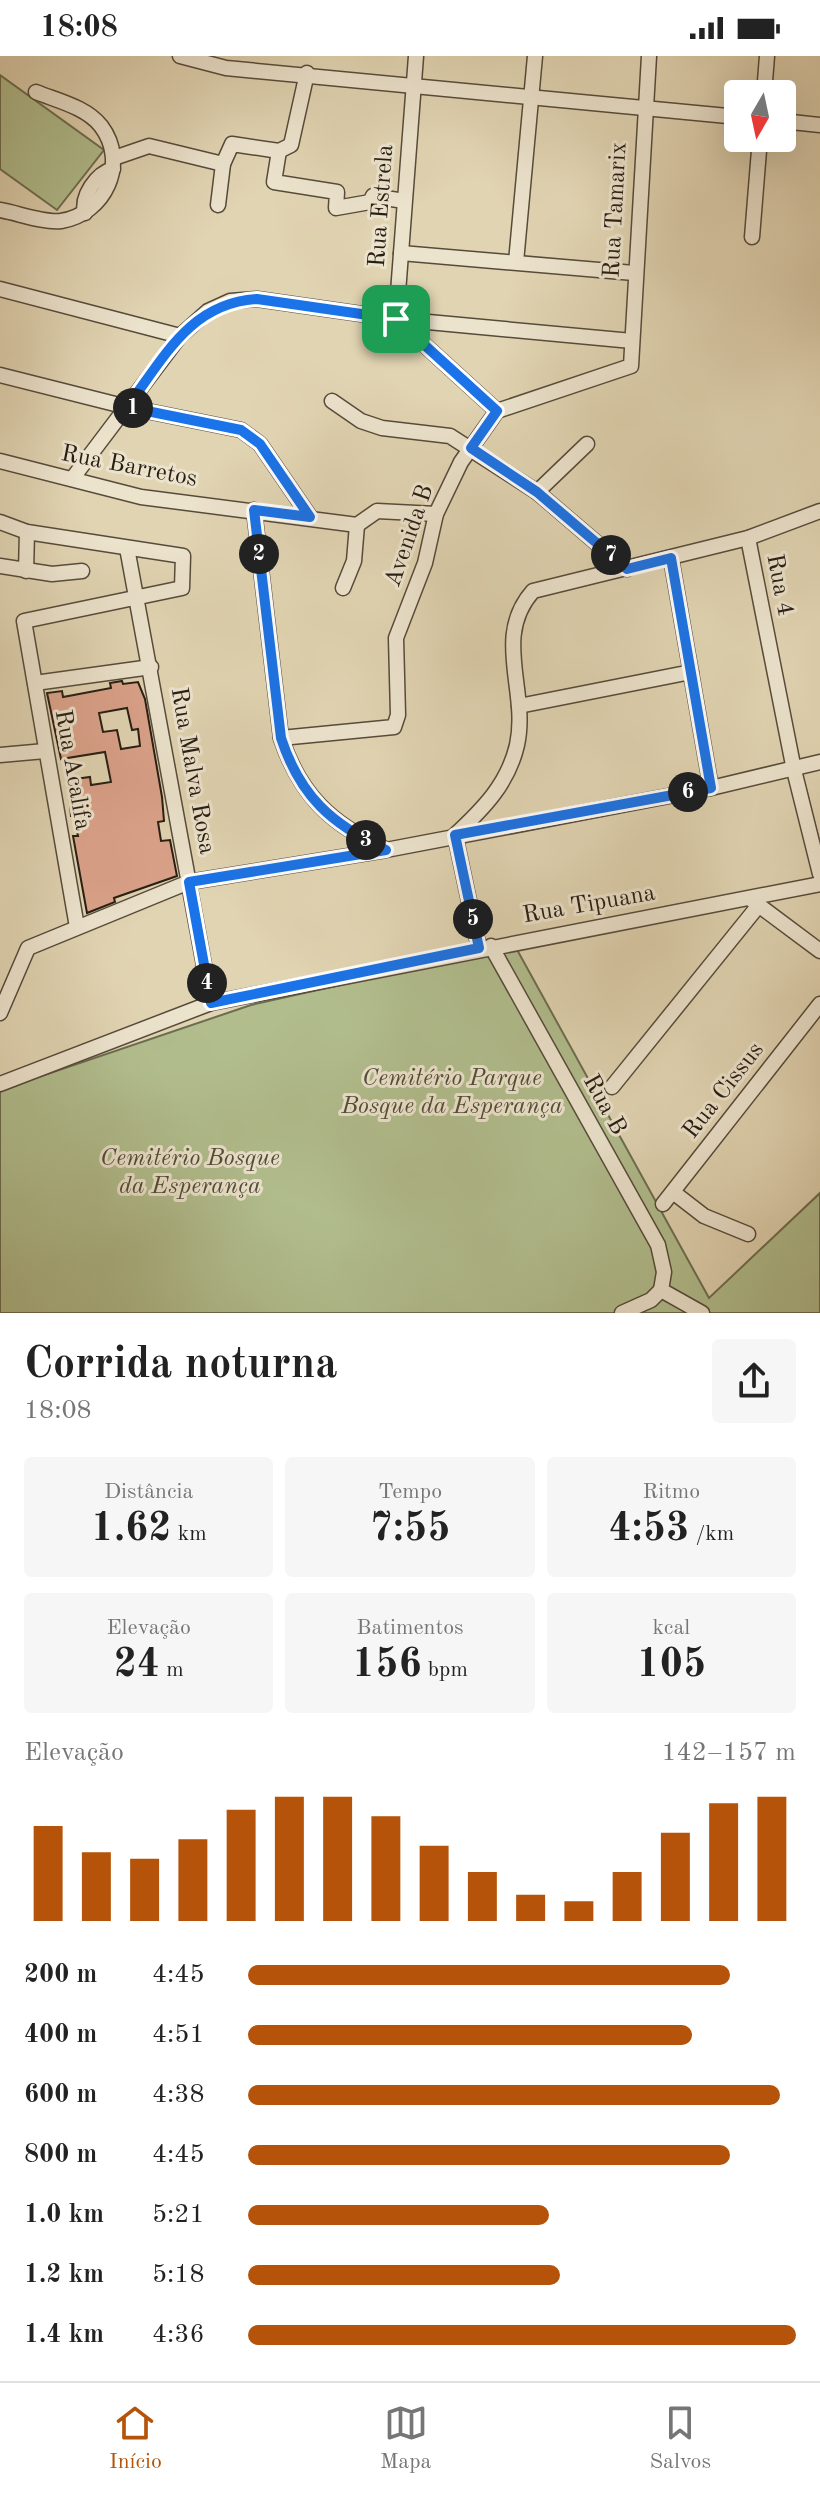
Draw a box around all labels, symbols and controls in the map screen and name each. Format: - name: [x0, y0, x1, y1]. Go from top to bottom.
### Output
- text: 18:08: [40, 13, 118, 43]
- north arrow: [724, 80, 796, 152]
- map controls: [724, 80, 796, 152]
- street label: Rua Tamarix: [600, 141, 632, 279]
- street label: Rua Estrela: [366, 144, 398, 268]
- pin: [362, 285, 430, 353]
- icon: arrive: [374, 297, 418, 341]
- pin: 1: [113, 388, 153, 428]
- text: 1: [127, 397, 139, 419]
- street label: Rua Barretos: [59, 442, 199, 492]
- street label: Avenida B: [381, 482, 439, 590]
- pin: 2: [239, 534, 279, 574]
- pin: 7: [591, 535, 631, 575]
- text: 2: [253, 543, 265, 565]
- text: 7: [605, 544, 617, 566]
- street label: Rua 4: [761, 552, 797, 618]
- street label: Rua Malva Rosa: [166, 686, 219, 856]
- street label: Rua Acalifa: [50, 708, 94, 832]
- pin: 6: [668, 772, 708, 812]
- text: 6: [682, 781, 694, 803]
- pin: 3: [346, 820, 386, 860]
- text: 3: [360, 829, 372, 851]
- street label: Rua Tipuana: [521, 882, 657, 928]
- pin: 5: [453, 899, 493, 939]
- text: 5: [467, 908, 479, 930]
- pin: 4: [187, 963, 227, 1003]
- text: 4: [201, 972, 213, 994]
- street label: Rua Cissus: [679, 1038, 769, 1144]
- park label: Cemitério Parque Bosque da Esperança: [340, 1067, 563, 1119]
- street label: Rua B: [578, 1071, 630, 1139]
- park label: Cemitério Bosque da Esperança: [100, 1147, 280, 1199]
- button: share: [712, 1339, 796, 1423]
- text: Corrida noturna: [24, 1343, 338, 1387]
- text: 18:08: [24, 1398, 92, 1424]
- text: Distância: [104, 1481, 193, 1503]
- text: Tempo: [378, 1481, 442, 1503]
- text: Ritmo: [642, 1481, 700, 1503]
- text: 1.62: [91, 1510, 172, 1550]
- text: 7:55: [370, 1510, 450, 1550]
- text: 4:53: [608, 1510, 689, 1550]
- text: km: [172, 1523, 207, 1545]
- text: /km: [689, 1523, 734, 1545]
- text: Elevação: [106, 1617, 191, 1639]
- text: Batimentos: [356, 1617, 464, 1639]
- text: kcal: [652, 1617, 690, 1639]
- text: 24: [114, 1646, 160, 1686]
- text: 156: [352, 1646, 422, 1686]
- text: 105: [637, 1646, 706, 1686]
- text: m: [160, 1659, 184, 1681]
- text: bpm: [422, 1659, 468, 1681]
- text: Elevação: [24, 1740, 124, 1766]
- text: 142–157 m: [661, 1740, 796, 1766]
- text: 200 m: [24, 1962, 97, 1988]
- text: 4:45: [152, 1962, 205, 1988]
- text: 400 m: [24, 2022, 97, 2048]
- text: 4:51: [152, 2022, 205, 2048]
- text: 600 m: [24, 2082, 97, 2108]
- text: 4:38: [152, 2082, 205, 2108]
- text: 800 m: [24, 2142, 97, 2168]
- text: 4:45: [152, 2142, 205, 2168]
- text: 1.0 km: [24, 2202, 104, 2228]
- text: 5:21: [152, 2202, 205, 2228]
- text: 1.2 km: [24, 2262, 104, 2288]
- text: 5:18: [152, 2262, 205, 2288]
- text: 1.4 km: [24, 2322, 104, 2348]
- text: 4:36: [152, 2322, 205, 2348]
- tab: Início: [109, 2401, 162, 2476]
- tab: Mapa: [380, 2401, 431, 2476]
- tab: Salvos: [649, 2401, 711, 2476]

